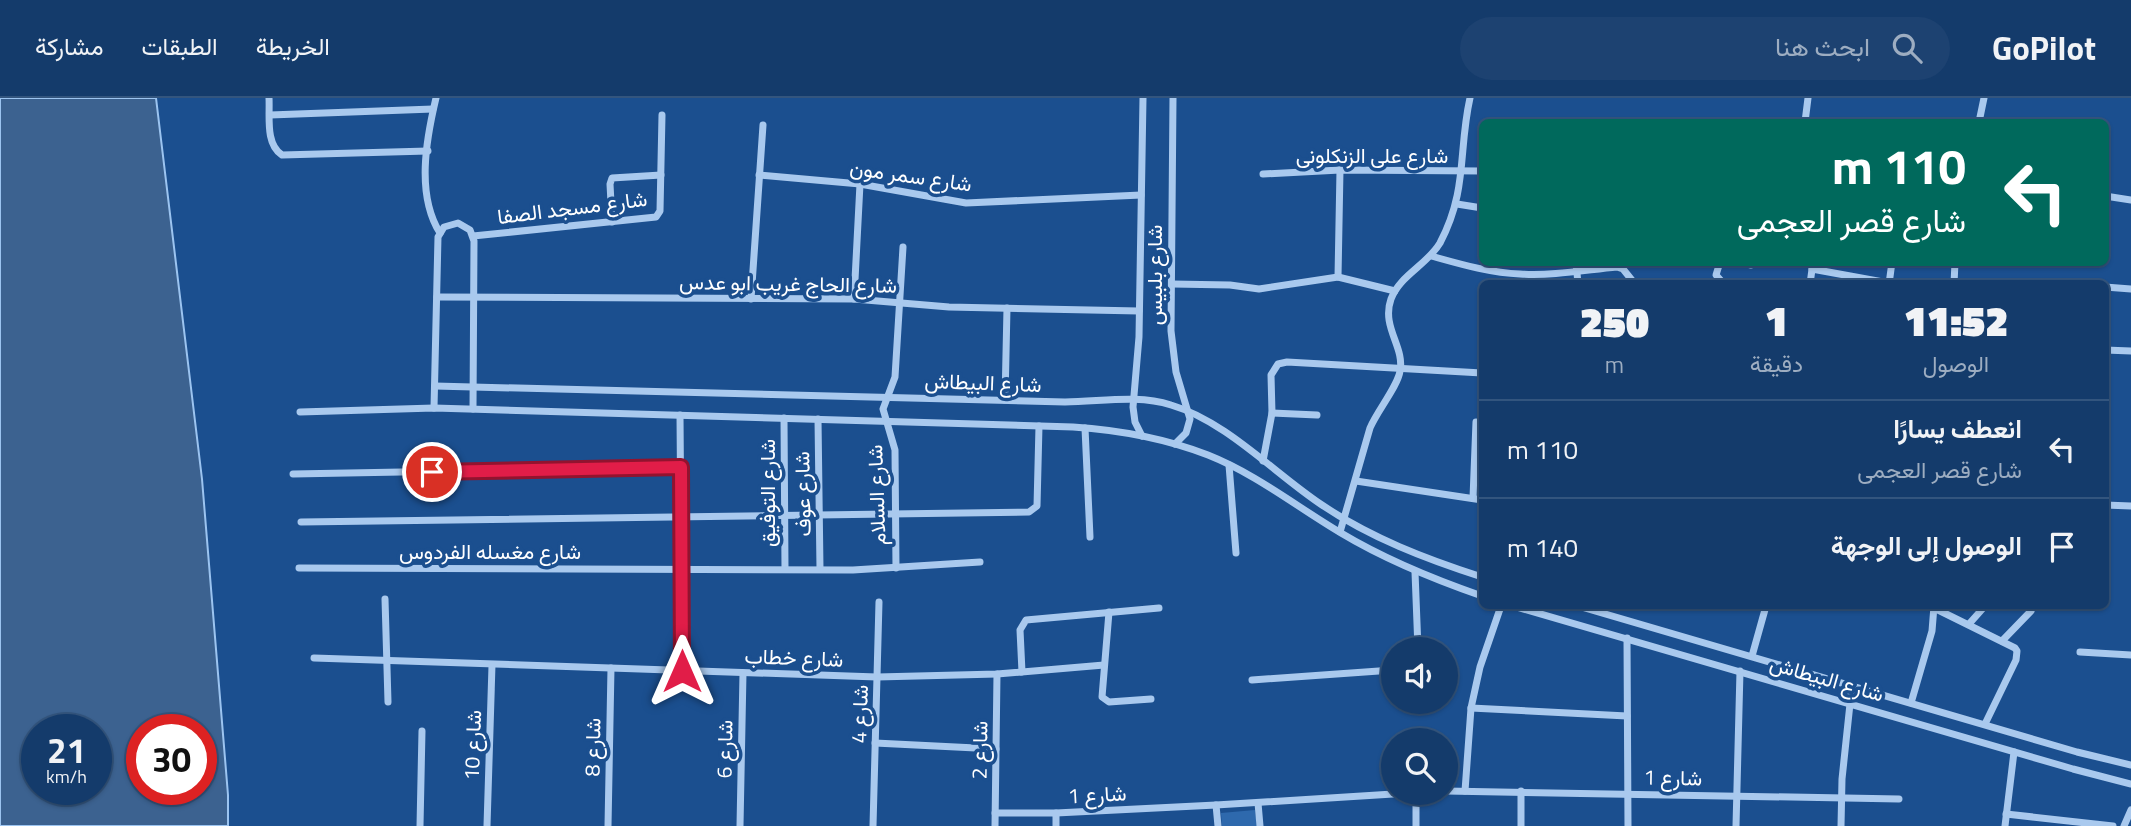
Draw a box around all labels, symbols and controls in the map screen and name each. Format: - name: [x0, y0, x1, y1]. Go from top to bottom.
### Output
- search box: [1460, 17, 1950, 80]
- text: GoPilot: [1992, 23, 2096, 73]
- text: ابحث هنا: [1775, 27, 1870, 66]
- text: مشاركة: [35, 28, 103, 64]
- text: الطبقات: [141, 28, 218, 64]
- text: الخريطة: [256, 28, 330, 64]
- icon: search: [1888, 29, 1926, 67]
- text: 110 m: [1832, 128, 1966, 203]
- street label: شارع على الزنكلونى: [1296, 139, 1448, 171]
- icon: left: [1990, 147, 2081, 238]
- street label: شارع سمر مون: [848, 151, 974, 199]
- street label: شارع مسجد الصفا: [495, 182, 649, 232]
- text: شارع قصر العجمى: [1737, 196, 1966, 244]
- street label: شارع بلبيس: [1138, 225, 1170, 325]
- street label: شارع الحاج غريب ابو عدس: [679, 265, 897, 301]
- text: 1: [1765, 288, 1788, 352]
- text: 11:52: [1904, 288, 2008, 352]
- text: 250: [1580, 289, 1649, 353]
- text: دقيقة: [1750, 346, 1803, 381]
- text: الوصول: [1923, 346, 1989, 381]
- text: m: [1605, 347, 1624, 382]
- street label: شارع البيطاش: [924, 364, 1042, 400]
- text: انعطف يسارًا: [1893, 409, 2022, 448]
- text: 110 m: [1507, 430, 1578, 469]
- icon: left: [2043, 430, 2081, 468]
- street label: شارع التوفيق: [751, 439, 783, 547]
- pin: [402, 442, 462, 502]
- street label: شارع السلام: [858, 444, 894, 546]
- street label: شارع عوف: [785, 451, 819, 537]
- text: شارع قصر العجمى: [1857, 452, 2022, 487]
- icon: arrive: [413, 453, 451, 491]
- text: الوصول إلى الوجهة: [1831, 526, 2022, 565]
- text: 140 m: [1507, 528, 1578, 567]
- icon: arrive: [2043, 528, 2081, 566]
- street label: شارع مغسله الفردوس: [399, 535, 581, 567]
- position arrow: [645, 634, 719, 708]
- map controls: [1381, 637, 1458, 805]
- button: sound: [1381, 637, 1458, 714]
- street label: شارع خطاب: [744, 639, 844, 675]
- street label: شارع البيطاش: [1766, 646, 1888, 710]
- street label: شارع 4: [842, 684, 876, 744]
- street label: شارع 10: [455, 709, 489, 781]
- speed limit sign: 30: [126, 714, 217, 805]
- street label: شارع 8: [575, 717, 609, 777]
- street label: شارع 6: [707, 719, 741, 779]
- street label: شارع 2: [962, 720, 996, 780]
- text: 21: [47, 723, 86, 777]
- button: search: [1381, 728, 1458, 805]
- street label: شارع 1: [1643, 760, 1703, 794]
- text: km/h: [46, 763, 87, 790]
- street label: شارع 1: [1067, 776, 1127, 812]

